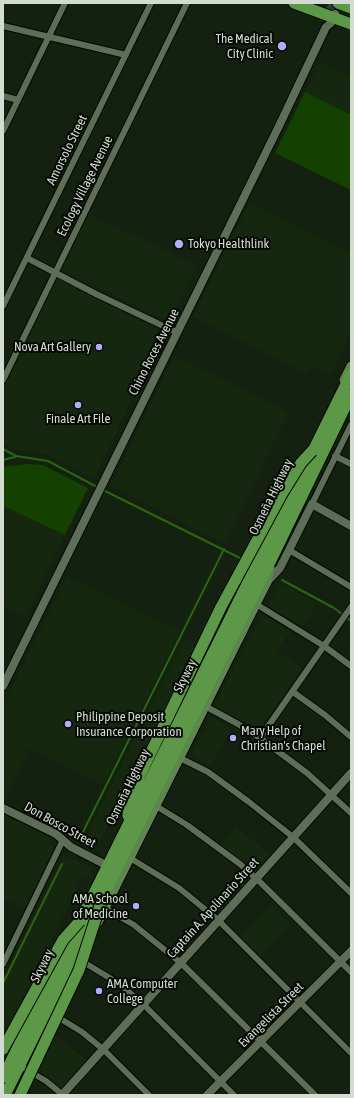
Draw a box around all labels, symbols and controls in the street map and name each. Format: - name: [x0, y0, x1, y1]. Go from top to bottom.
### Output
- place label: The Medical City Clinic: [216, 31, 273, 62]
- marker: The Medical City Clinic: [276, 40, 288, 52]
- street label: Amorsolo Street: [43, 112, 91, 188]
- street label: Ecology Village Avenue: [54, 133, 116, 239]
- place label: Tokyo Healthlink: [188, 236, 269, 252]
- marker: Tokyo Healthlink: [173, 238, 185, 250]
- street label: Chino Roces Avenue: [125, 306, 183, 398]
- place label: Nova Art Gallery: [14, 339, 91, 355]
- marker: Nova Art Gallery: [94, 342, 104, 352]
- marker: Finale Art File: [73, 400, 83, 410]
- place label: Finale Art File: [46, 411, 110, 427]
- street label: Osmeña Highway: [246, 456, 296, 538]
- street label: Skyway: [170, 657, 200, 695]
- place label: Philippine Deposit Insurance Corporation: [76, 709, 182, 740]
- marker: Philippine Deposit Insurance Corporation: [63, 719, 73, 729]
- place label: Mary Help of Christian's Chapel: [241, 723, 326, 754]
- marker: Mary Help of Christian's Chapel: [228, 733, 238, 743]
- street label: Osmeña Highway: [103, 746, 153, 828]
- street label: Don Bosco Street: [21, 799, 99, 851]
- street label: Captain A. Apolinario Street: [164, 854, 262, 962]
- place label: AMA School of Medicine: [73, 891, 128, 922]
- marker: AMA School of Medicine: [131, 901, 141, 911]
- street label: Skyway: [27, 947, 57, 985]
- place label: AMA Computer College: [107, 976, 177, 1007]
- street label: Evangelista Street: [235, 979, 307, 1051]
- marker: AMA Computer College: [94, 986, 104, 996]

